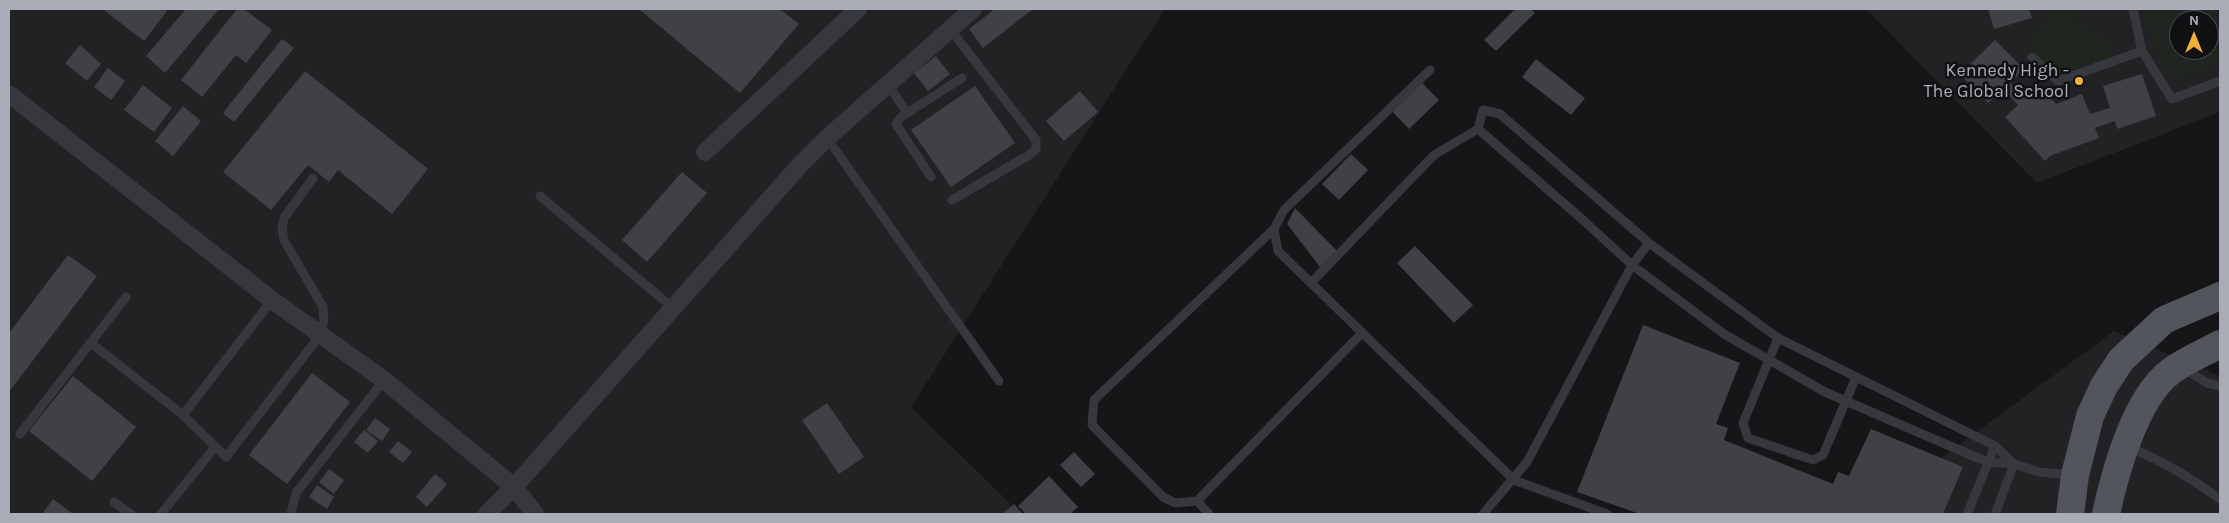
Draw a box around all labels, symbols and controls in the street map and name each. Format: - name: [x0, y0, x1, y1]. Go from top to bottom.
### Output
- north arrow: [2169, 10, 2219, 60]
- text: N: [2189, 12, 2199, 29]
- place label: Kennedy High - The Global School: [1924, 60, 2069, 102]
- marker: Kennedy High - The Global School: [2073, 75, 2085, 87]

